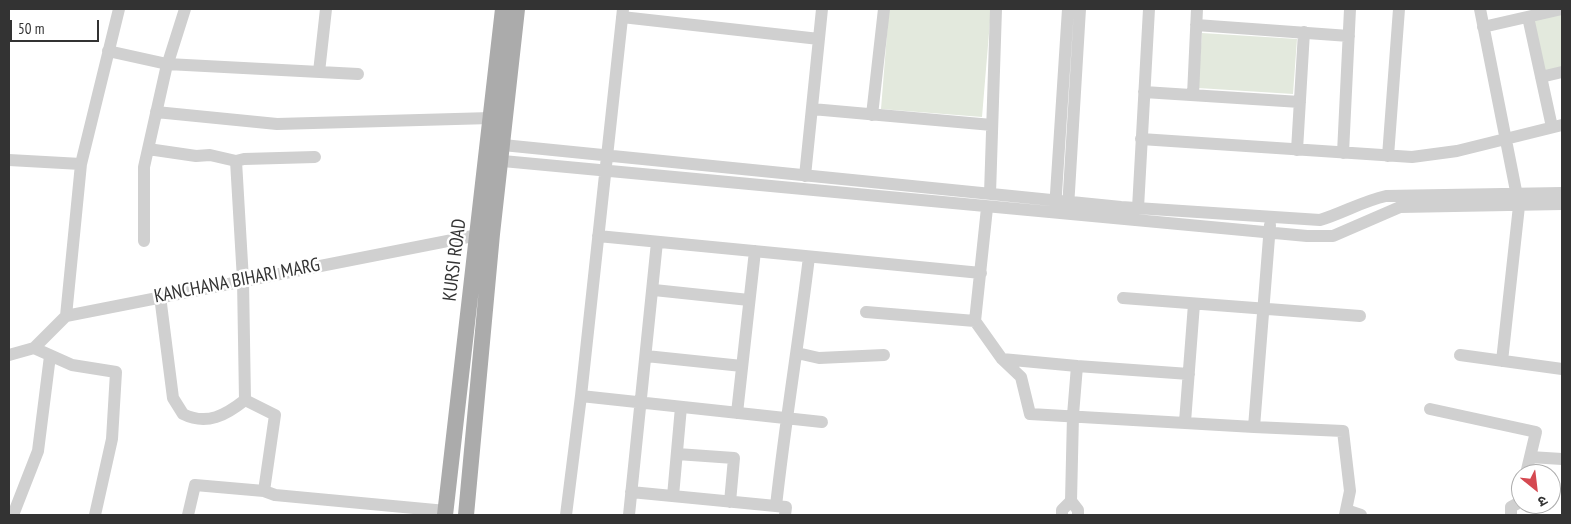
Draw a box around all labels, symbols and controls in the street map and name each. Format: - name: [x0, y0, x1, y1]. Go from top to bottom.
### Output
- scale bar: [12, 10, 101, 42]
- text: 50 m: [18, 19, 44, 38]
- street label: KURSI ROAD: [439, 218, 471, 302]
- street label: KANCHANA BIHARI MARG: [152, 254, 322, 308]
- north arrow: [1511, 464, 1561, 514]
- text: उ: [1535, 491, 1551, 511]

